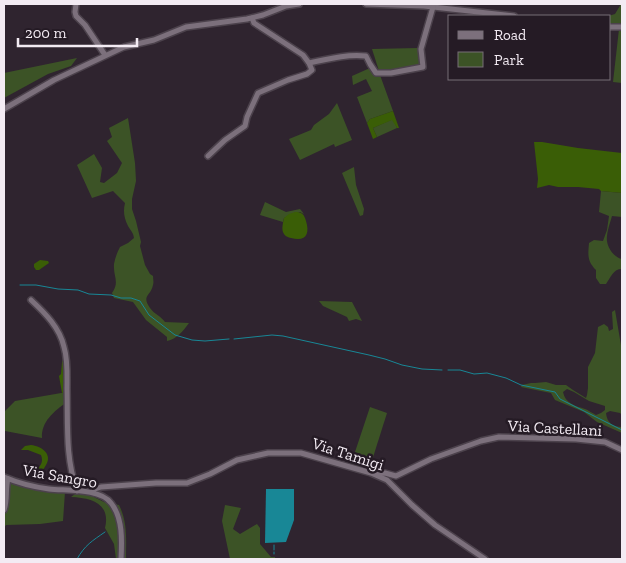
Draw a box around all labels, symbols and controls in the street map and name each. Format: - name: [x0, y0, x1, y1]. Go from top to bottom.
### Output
- scale bar: [18, 15, 136, 47]
- legend: [448, 15, 611, 80]
- text: 200 m: [25, 24, 66, 42]
- text: Road: [494, 26, 527, 44]
- text: Park: [494, 51, 524, 69]
- street label: Via Castellani: [506, 416, 603, 440]
- street label: Via Tamigi: [309, 433, 387, 475]
- street label: Via Sangro: [20, 460, 99, 492]

